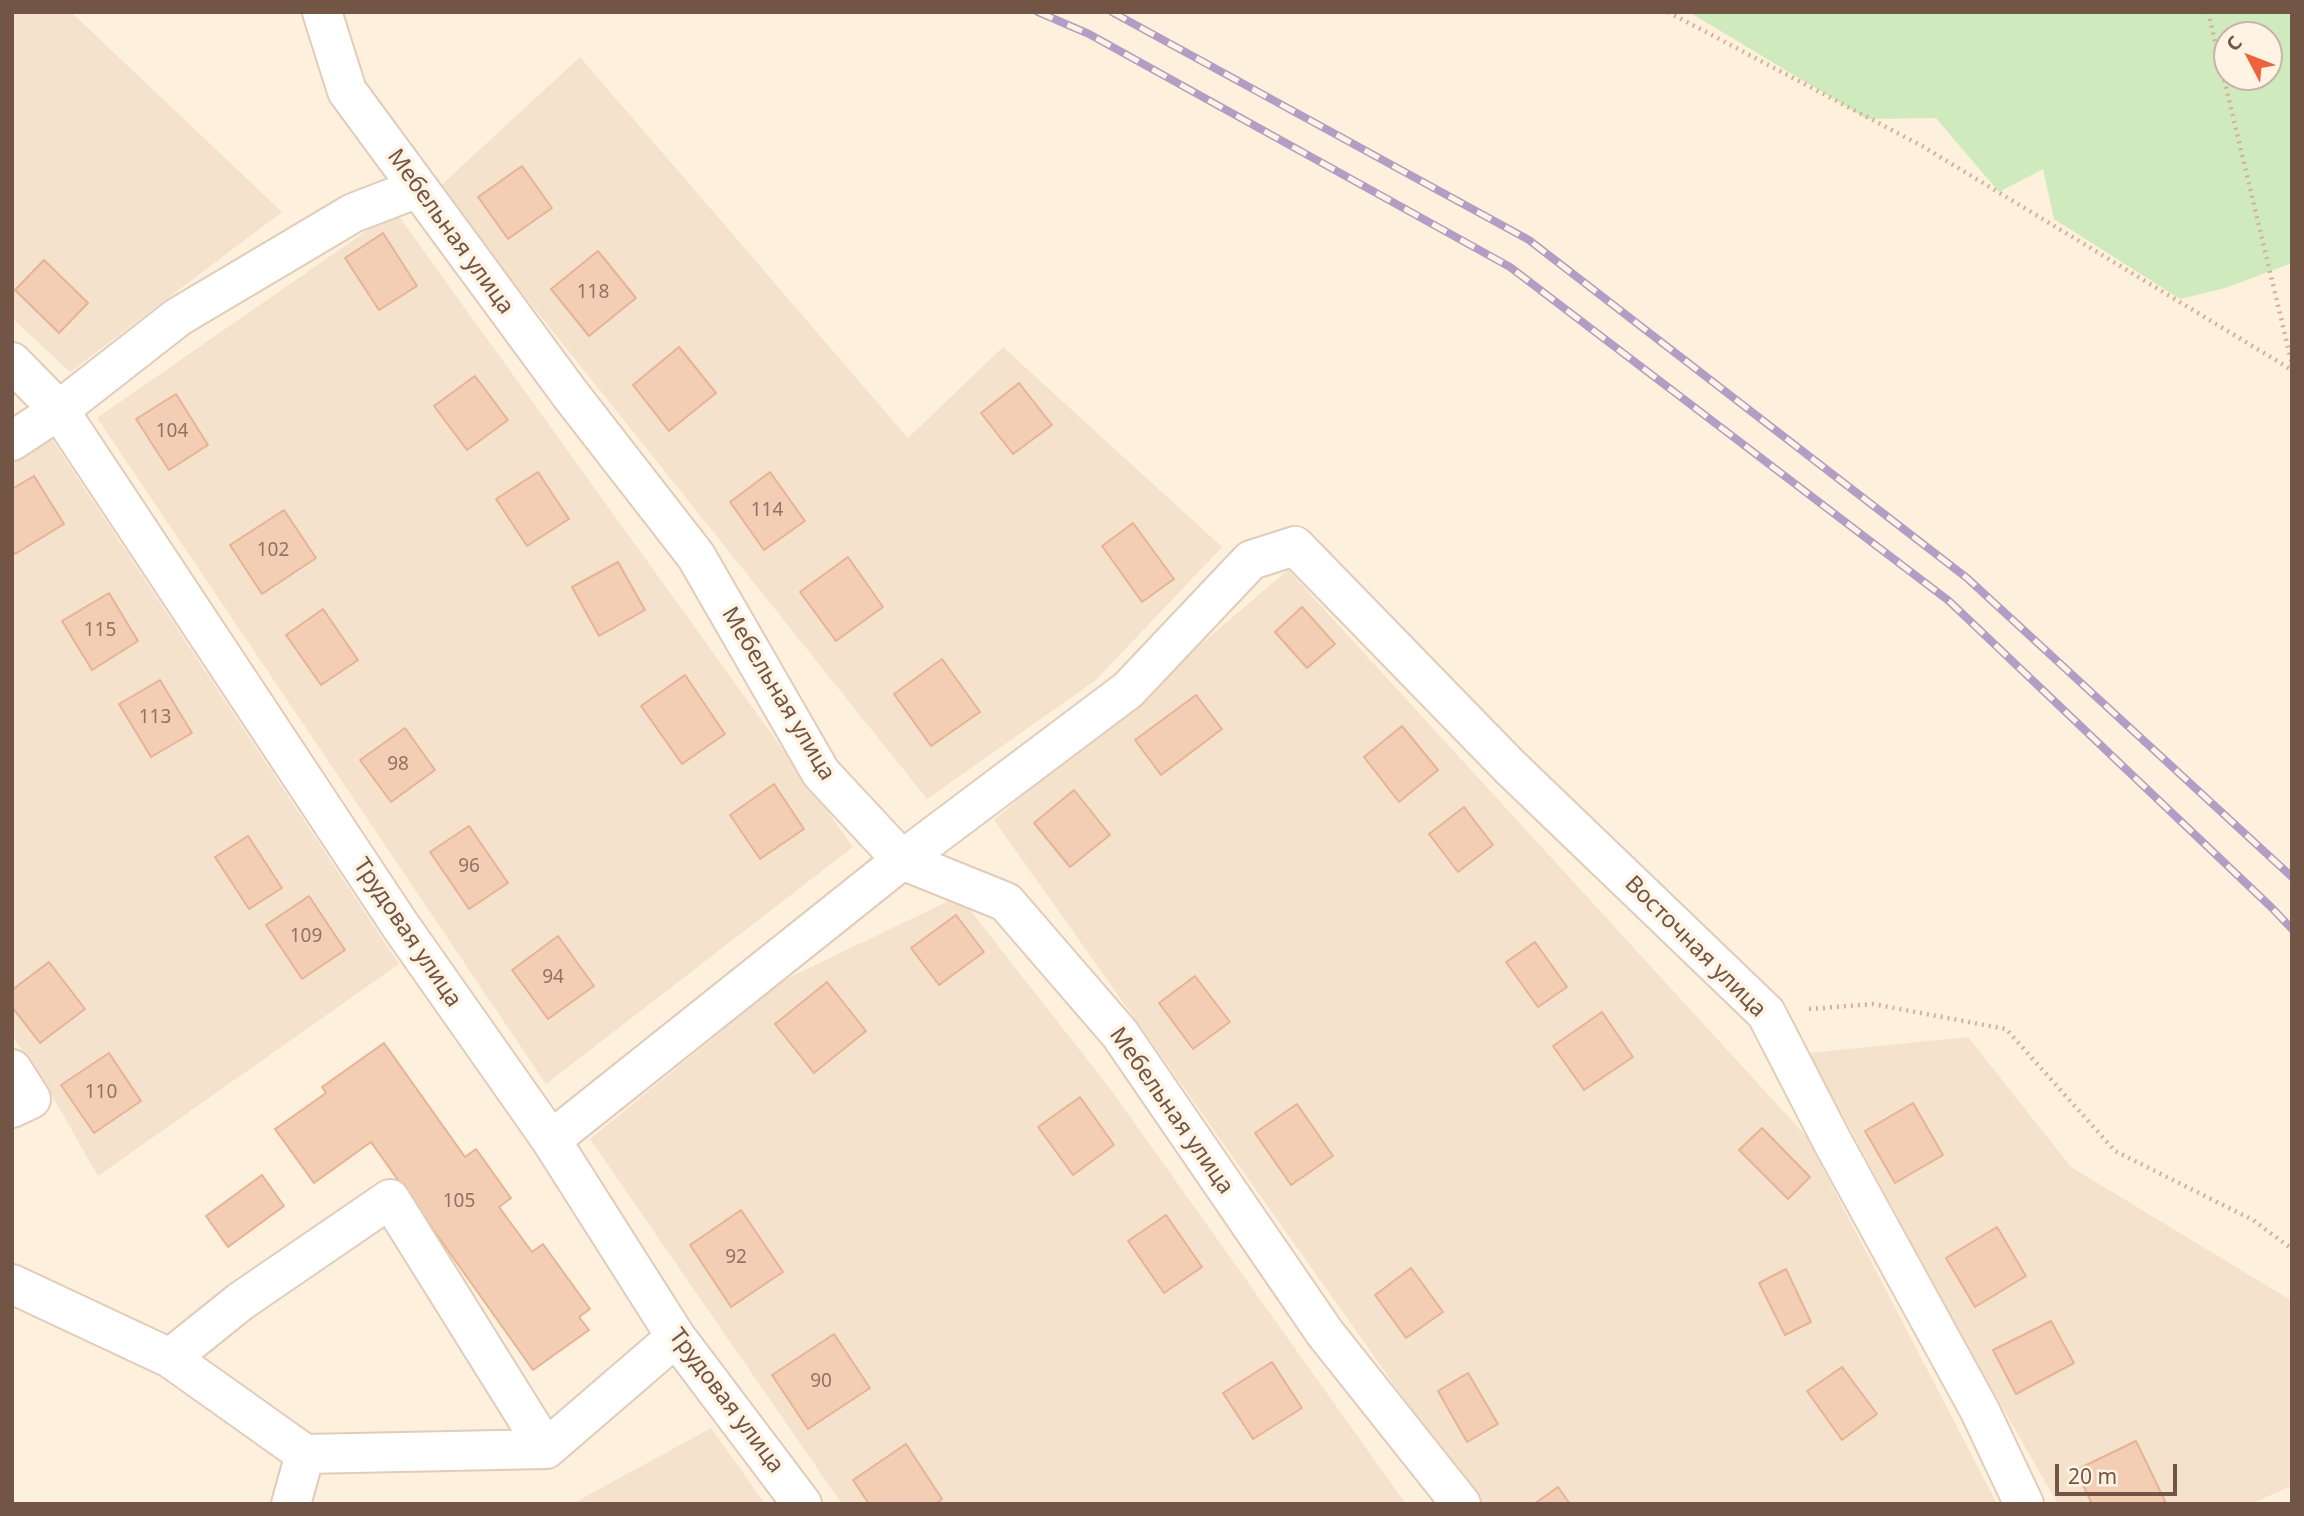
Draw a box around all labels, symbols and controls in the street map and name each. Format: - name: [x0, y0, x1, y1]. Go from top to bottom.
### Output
- north arrow: [2213, 21, 2283, 91]
- text: С: [2220, 30, 2248, 57]
- street label: Мебельная улица: [381, 144, 519, 320]
- house number: 118: [577, 282, 609, 304]
- house number: 104: [156, 421, 188, 443]
- house number: 114: [751, 500, 783, 522]
- house number: 102: [257, 540, 289, 562]
- street label: Мебельная улица: [715, 602, 841, 786]
- house number: 115: [84, 620, 116, 642]
- house number: 113: [139, 707, 171, 729]
- house number: 98: [387, 754, 409, 776]
- street label: Трудовая улица: [347, 853, 467, 1013]
- house number: 96: [458, 856, 480, 878]
- street label: Восточная улица: [1619, 871, 1771, 1023]
- house number: 109: [290, 926, 322, 948]
- house number: 94: [542, 967, 564, 989]
- street label: Мебельная улица: [1103, 1022, 1239, 1200]
- house number: 110: [85, 1082, 117, 1104]
- house number: 105: [443, 1191, 475, 1213]
- house number: 92: [725, 1247, 747, 1269]
- street label: Трудовая улица: [663, 1323, 789, 1479]
- house number: 90: [810, 1371, 832, 1393]
- scale bar: [2059, 1450, 2182, 1494]
- text: 20 m: [2068, 1462, 2117, 1490]

